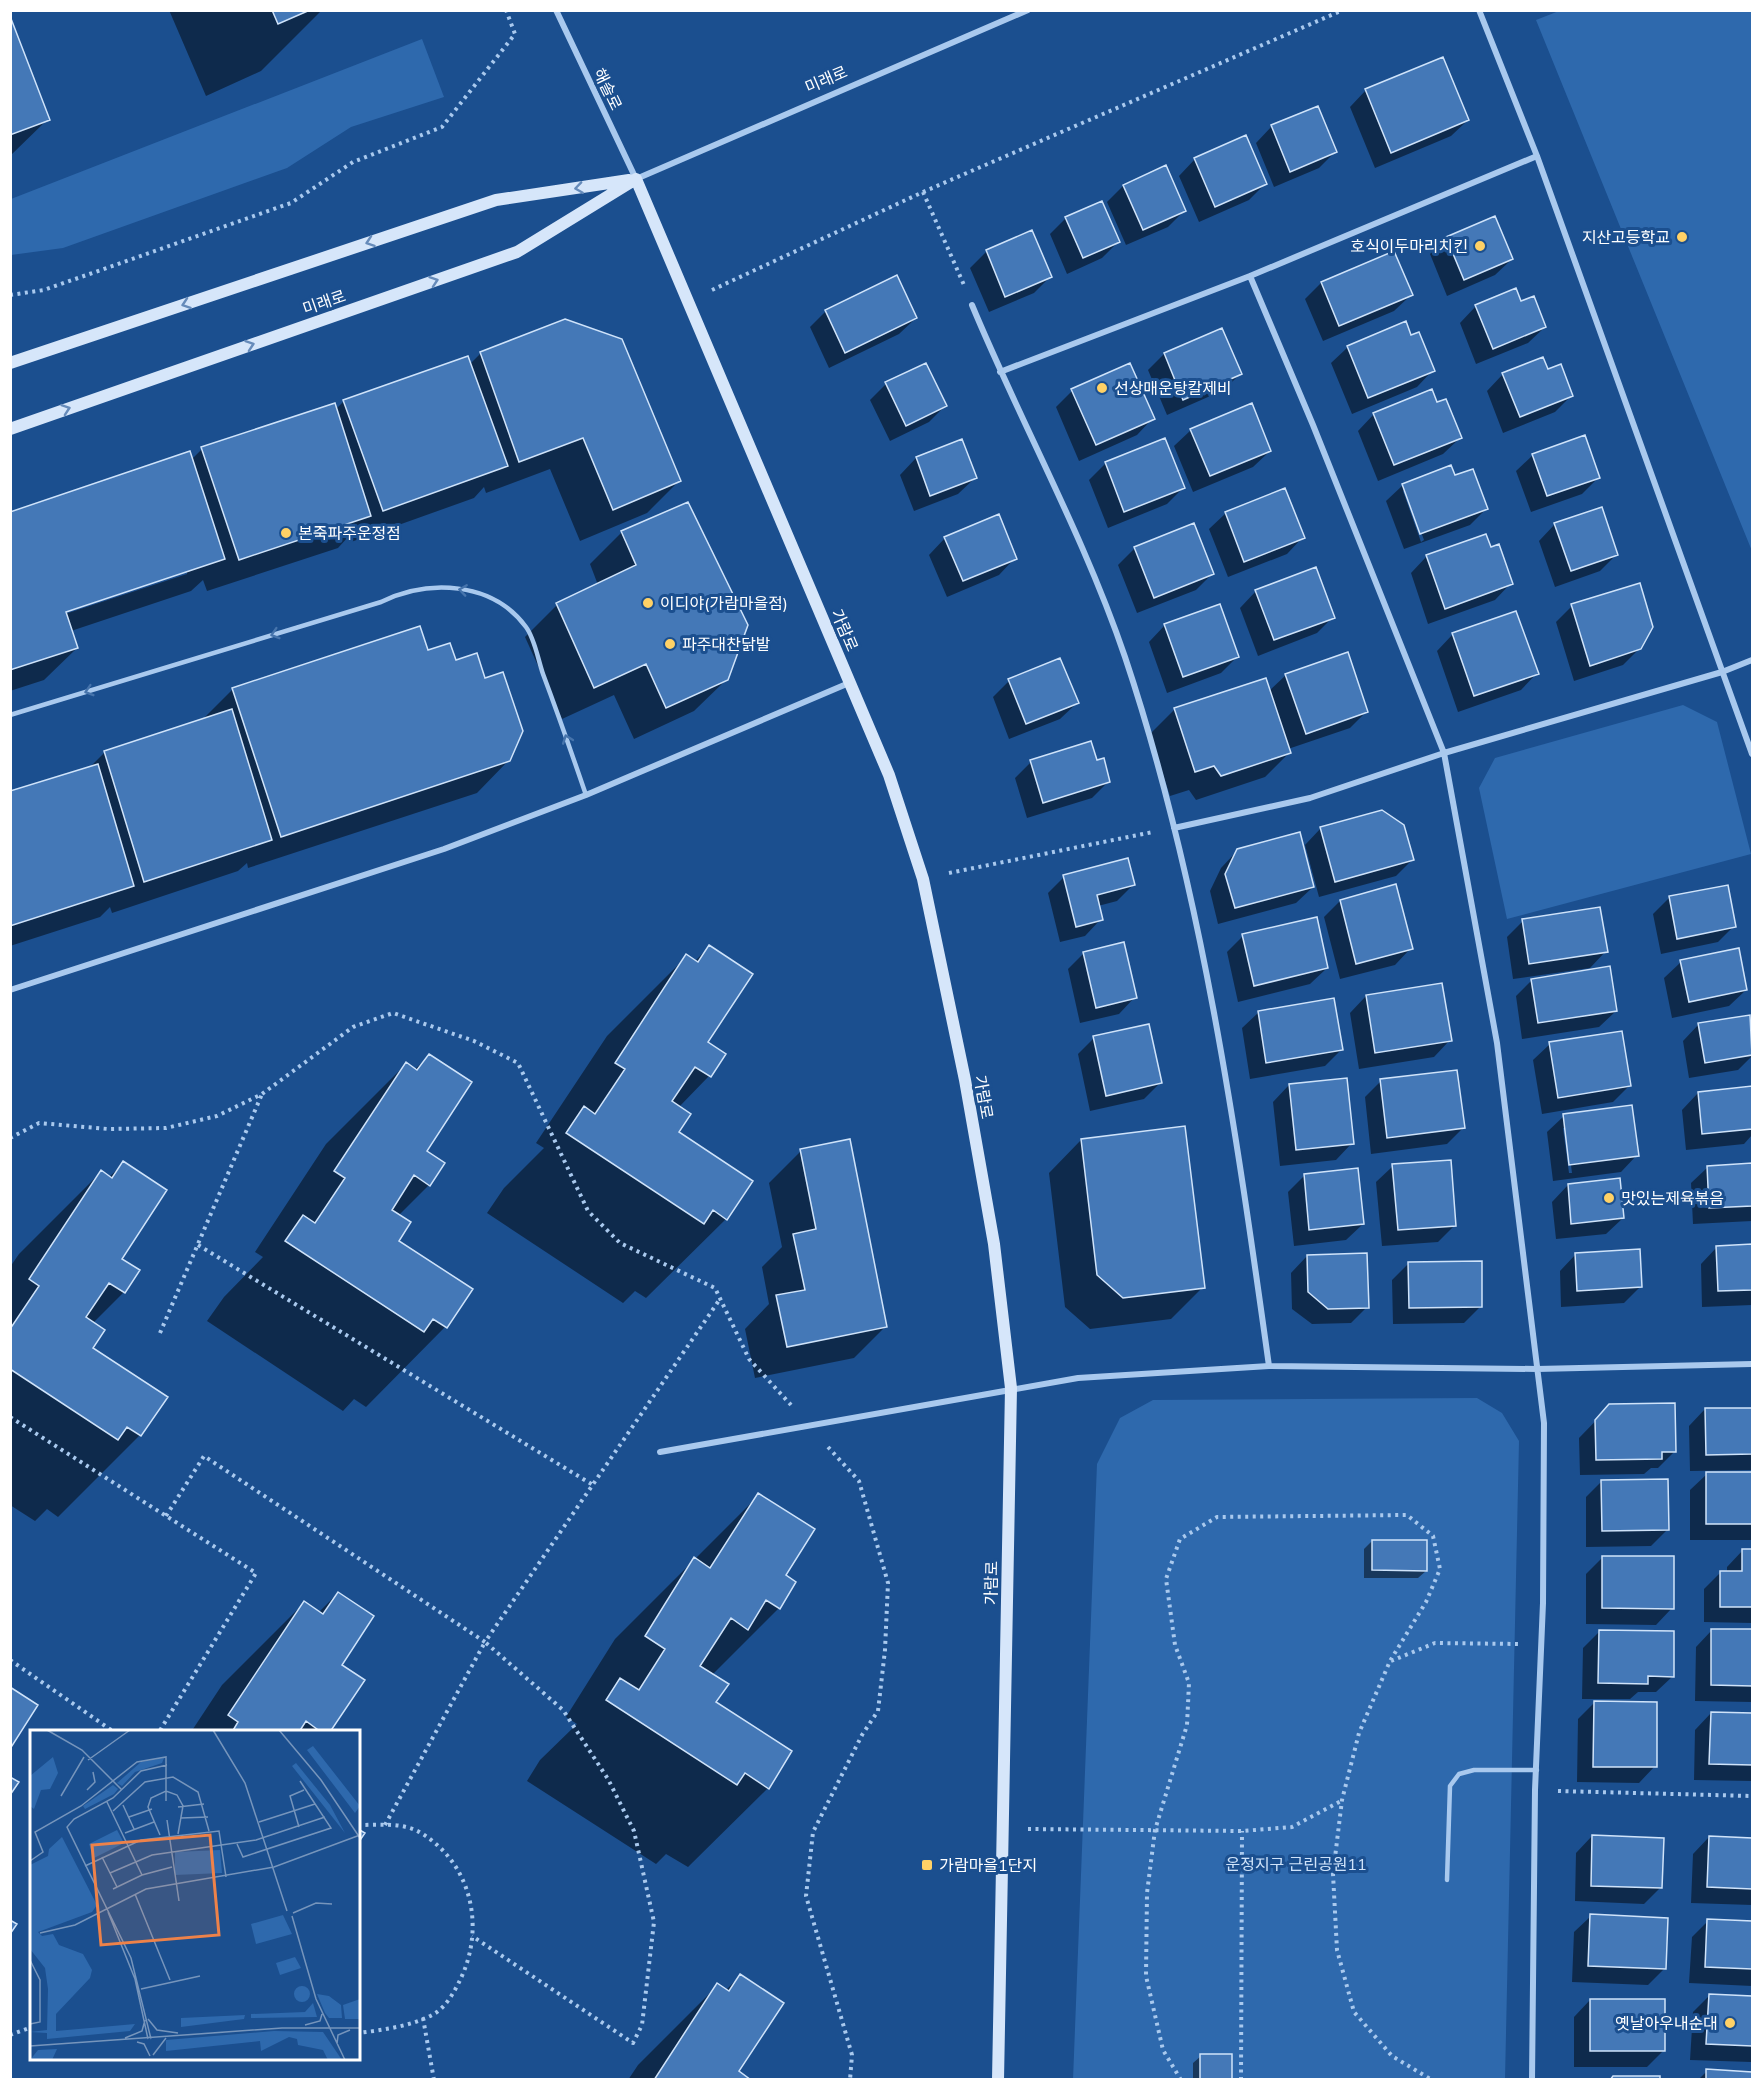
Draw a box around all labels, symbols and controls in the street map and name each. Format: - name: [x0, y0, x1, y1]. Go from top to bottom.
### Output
- street label: 미래로: [802, 61, 850, 97]
- street label: 해솔로: [589, 65, 627, 113]
- one-way arrow: [574, 181, 583, 193]
- place label: 지산고등학교: [1582, 227, 1670, 247]
- marker: 지산고등학교: [1675, 230, 1689, 244]
- one-way arrow: [365, 235, 376, 247]
- place label: 호식이두마리치킨: [1350, 236, 1468, 256]
- marker: 호식이두마리치킨: [1473, 239, 1487, 253]
- one-way arrow: [428, 276, 439, 289]
- street label: 미래로: [300, 285, 348, 319]
- one-way arrow: [181, 297, 192, 310]
- one-way arrow: [244, 340, 255, 353]
- place label: 선상매운탕칼제비: [1114, 378, 1232, 398]
- marker: 선상매운탕칼제비: [1095, 381, 1109, 395]
- one-way arrow: [60, 404, 71, 417]
- place label: 본죽파주운정점: [298, 523, 401, 543]
- marker: 본죽파주운정점: [279, 526, 293, 540]
- one-way arrow: [458, 585, 467, 597]
- place label: 이디야(가람마을점): [660, 593, 788, 613]
- marker: 이디야(가람마을점): [641, 596, 655, 610]
- street label: 가람로: [827, 606, 863, 654]
- one-way arrow: [270, 627, 281, 639]
- place label: 파주대찬닭발: [682, 634, 771, 654]
- marker: 파주대찬닭발: [663, 637, 677, 651]
- one-way arrow: [84, 684, 95, 696]
- one-way arrow: [561, 735, 574, 745]
- street label: 가람로: [970, 1074, 998, 1121]
- place label: 맛있는제육볶음: [1621, 1188, 1724, 1208]
- marker: 맛있는제육볶음: [1602, 1191, 1616, 1205]
- street label: 가람로: [981, 1560, 1001, 1605]
- inset map: [30, 1730, 360, 2060]
- park label: 운정지구 근린공원11: [1225, 1854, 1367, 1874]
- place label: 가람마을1단지: [939, 1855, 1037, 1875]
- marker: 가람마을1단지: [920, 1858, 934, 1872]
- place label: 옛날아우내순대: [1615, 2013, 1718, 2033]
- marker: 옛날아우내순대: [1723, 2016, 1737, 2030]

